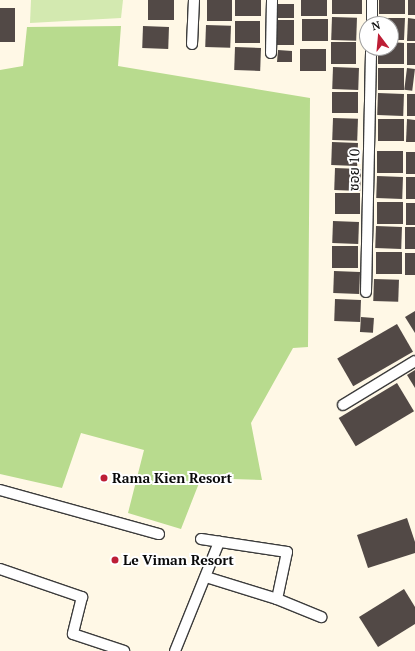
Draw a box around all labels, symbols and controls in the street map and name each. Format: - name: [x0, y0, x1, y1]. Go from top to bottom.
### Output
- north arrow: [359, 16, 399, 56]
- text: N: [370, 18, 382, 33]
- street label: ซอย 10: [345, 149, 363, 191]
- place label: Rama Kien Resort: [112, 470, 232, 486]
- marker: Rama Kien Resort: [99, 473, 109, 483]
- place label: Le Viman Resort: [123, 552, 234, 568]
- marker: Le Viman Resort: [110, 555, 120, 565]

